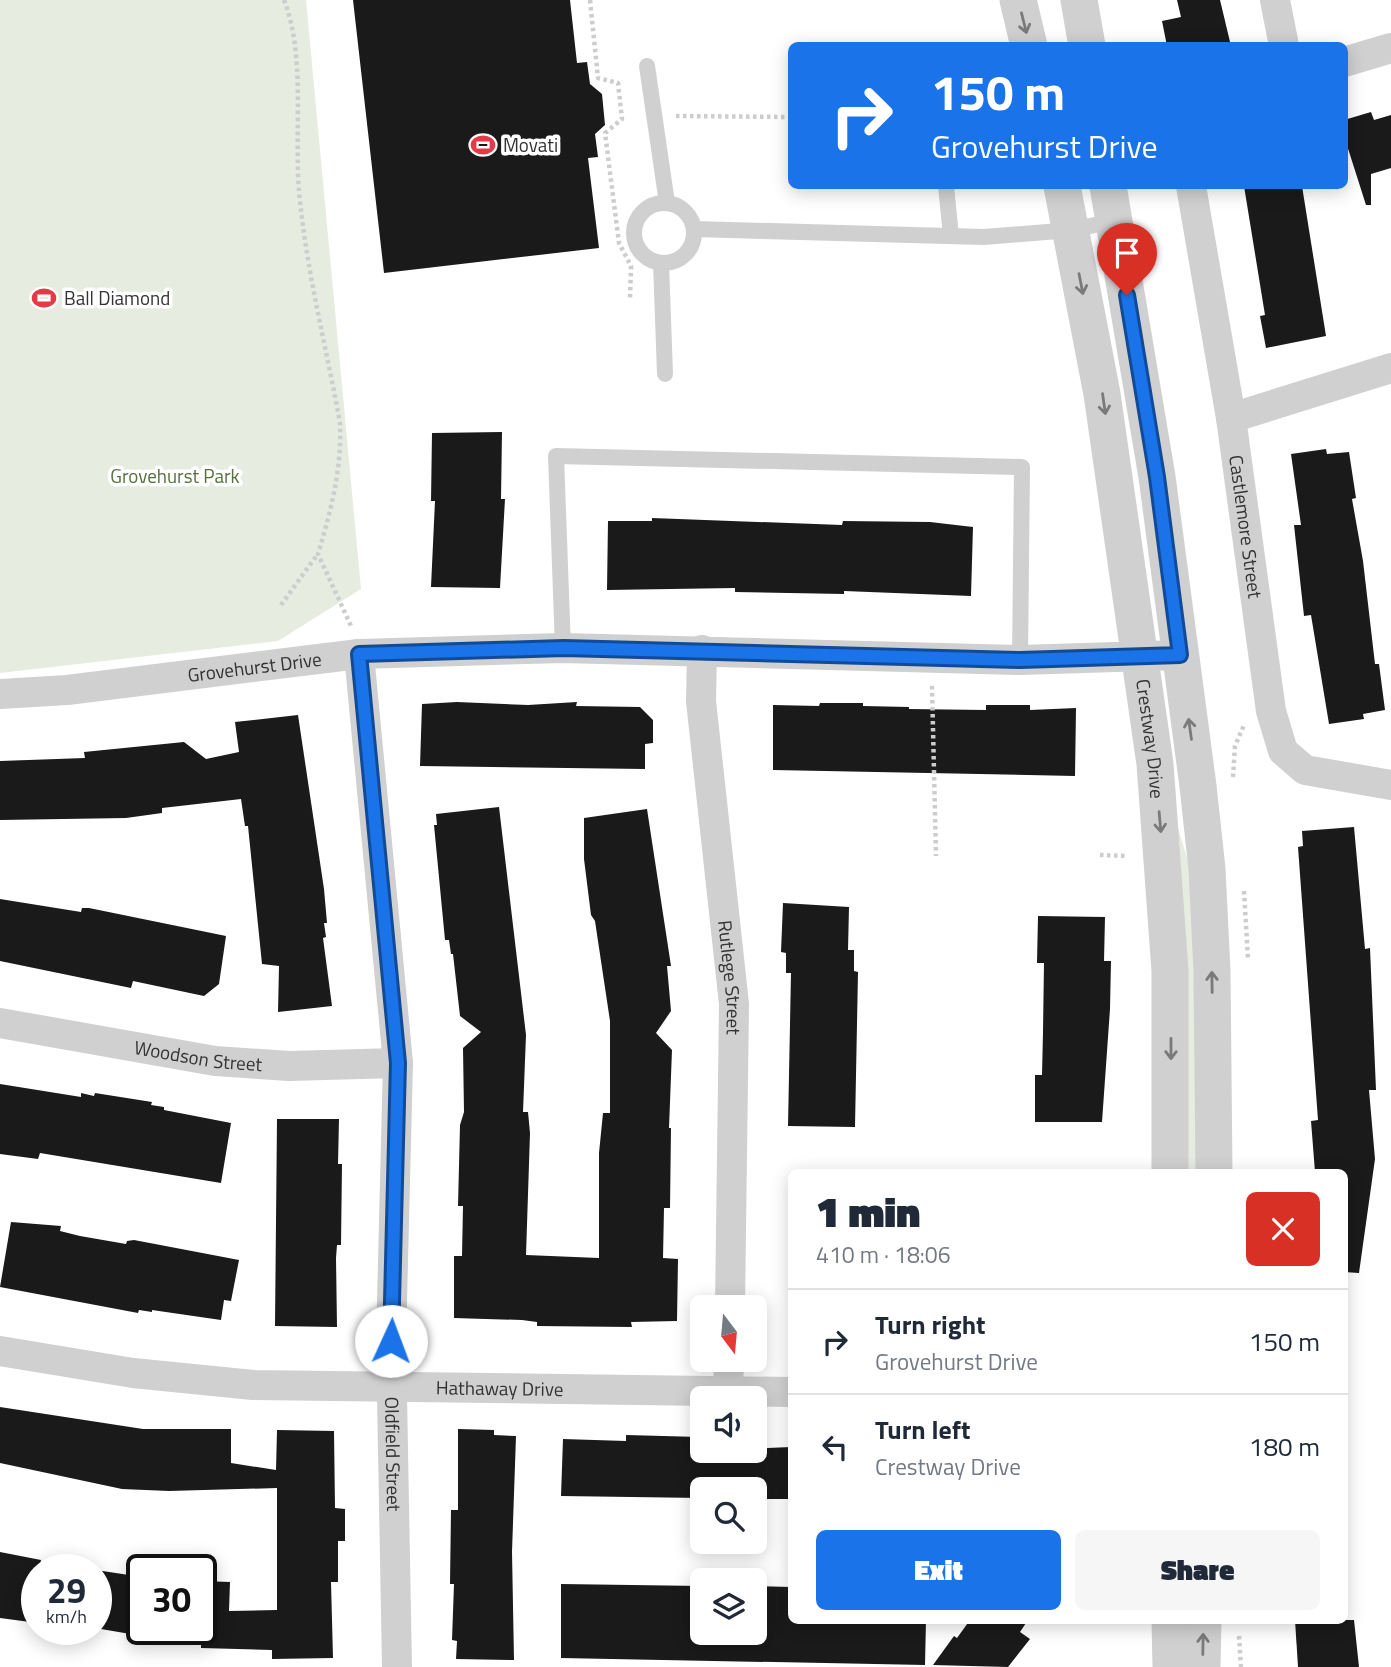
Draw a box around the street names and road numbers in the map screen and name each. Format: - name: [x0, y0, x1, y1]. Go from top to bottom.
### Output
- street label: Castlemore Street: [1222, 453, 1271, 600]
- street label: Grovehurst Drive: [186, 644, 323, 689]
- street label: Crestway Drive: [1129, 677, 1172, 800]
- street label: Rutlege Street: [711, 919, 749, 1035]
- street label: Woodson Street: [132, 1032, 263, 1078]
- street label: Hathaway Drive: [436, 1372, 564, 1403]
- street label: Oldfield Street: [378, 1396, 409, 1512]

